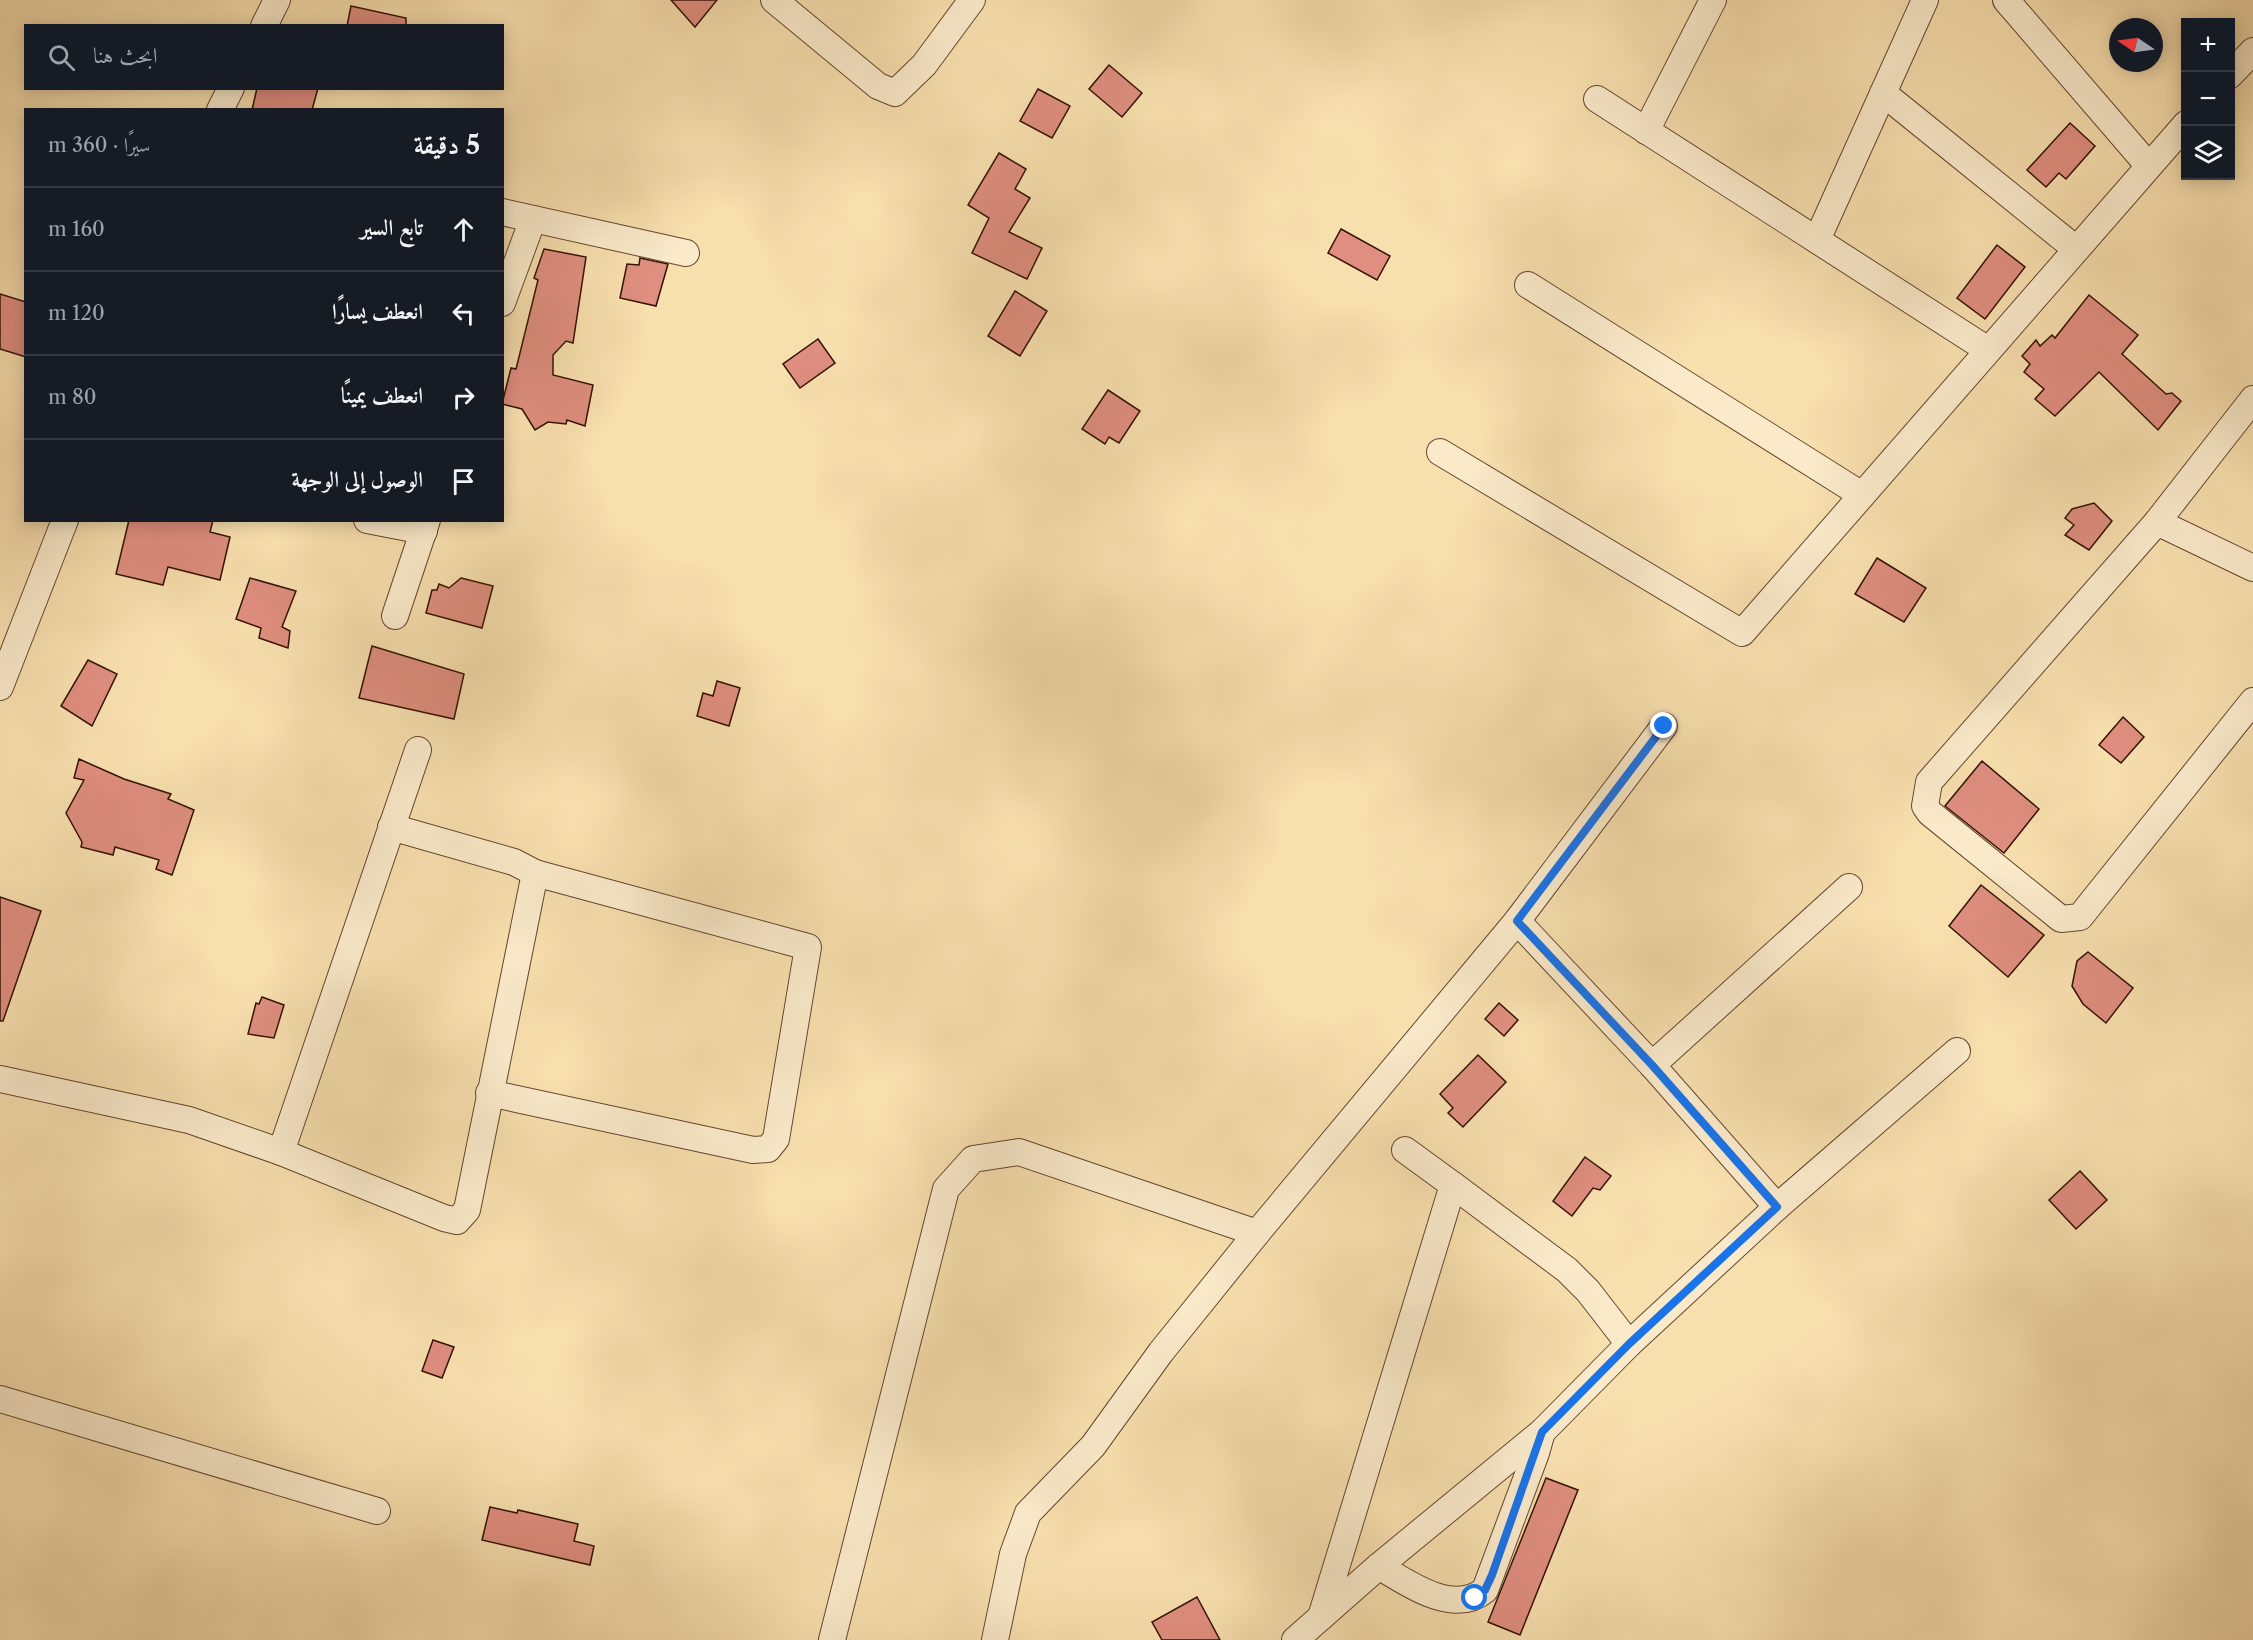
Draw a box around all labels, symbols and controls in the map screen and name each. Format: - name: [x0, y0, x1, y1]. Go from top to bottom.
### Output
- north arrow: [2109, 18, 2163, 72]
- map controls: [2181, 18, 2235, 180]
- button: +: [2181, 18, 2235, 72]
- search box: [24, 24, 504, 90]
- icon: search: [45, 41, 78, 74]
- text: ابحث هنا: [93, 42, 158, 69]
- button: −: [2181, 72, 2235, 126]
- button: layers: [2181, 126, 2235, 180]
- text: 5 دقيقة: [414, 129, 480, 161]
- text: سيرًا · 360 m: [48, 133, 150, 157]
- icon: ahead: [447, 213, 480, 246]
- text: تابع السير: [360, 214, 423, 241]
- text: 160 m: [48, 217, 105, 241]
- icon: left: [447, 297, 480, 330]
- text: انعطف يسارًا: [332, 298, 423, 325]
- text: 120 m: [48, 301, 105, 325]
- icon: right: [447, 381, 480, 414]
- text: انعطف يمينًا: [341, 382, 423, 409]
- text: 80 m: [48, 385, 97, 409]
- icon: arrive: [447, 465, 480, 498]
- text: الوصول إلى الوجهة: [291, 466, 423, 493]
- route end: [1650, 712, 1676, 738]
- route start: [1461, 1584, 1487, 1610]

